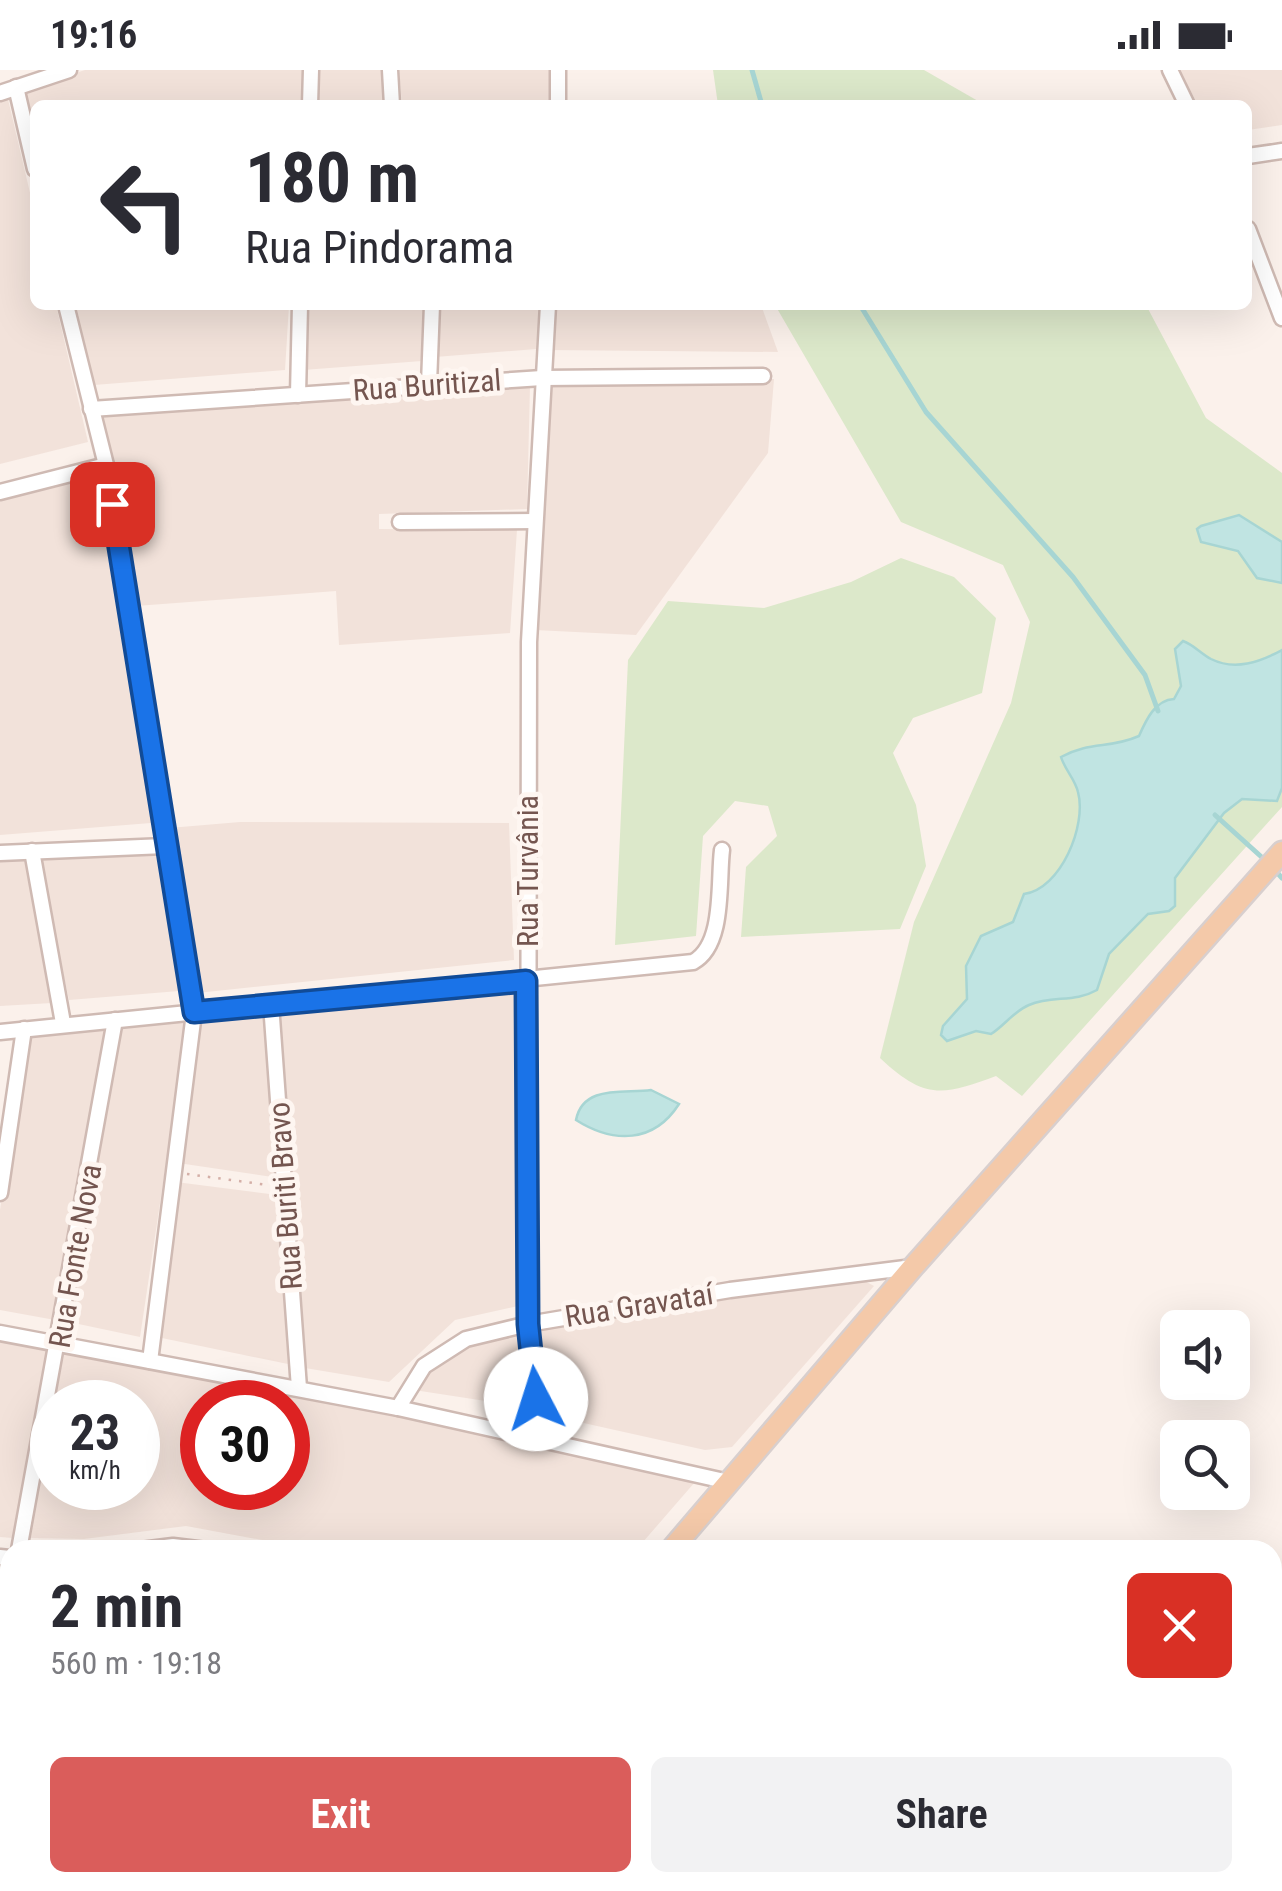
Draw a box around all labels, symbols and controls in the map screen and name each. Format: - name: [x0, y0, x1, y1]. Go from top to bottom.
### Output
- text: 19:16: [50, 13, 137, 57]
- text: 180 m: [245, 137, 419, 219]
- icon: left: [80, 140, 210, 270]
- text: Rua Pindorama: [245, 221, 514, 274]
- street label: Rua Buritizal: [352, 362, 502, 408]
- pin: [70, 462, 155, 547]
- icon: arrive: [85, 477, 140, 532]
- street label: Rua Turvânia: [510, 795, 545, 947]
- street label: Rua Buriti Bravo: [261, 1101, 309, 1291]
- street label: Rua Fonte Nova: [42, 1162, 108, 1350]
- street label: Rua Gravataí: [562, 1276, 717, 1334]
- map controls: [1160, 1310, 1250, 1510]
- button: sound: [1160, 1310, 1250, 1400]
- position arrow: [484, 1347, 588, 1451]
- speed limit sign: 30: [180, 1380, 310, 1510]
- text: 23: [70, 1404, 120, 1462]
- button: search: [1160, 1420, 1250, 1510]
- text: km/h: [69, 1456, 121, 1485]
- text: 2 min: [50, 1571, 183, 1642]
- button: close: [1127, 1573, 1232, 1678]
- text: 560 m · 19:18: [50, 1644, 222, 1682]
- button: Exit: [50, 1757, 631, 1872]
- button: Share: [651, 1757, 1232, 1872]

